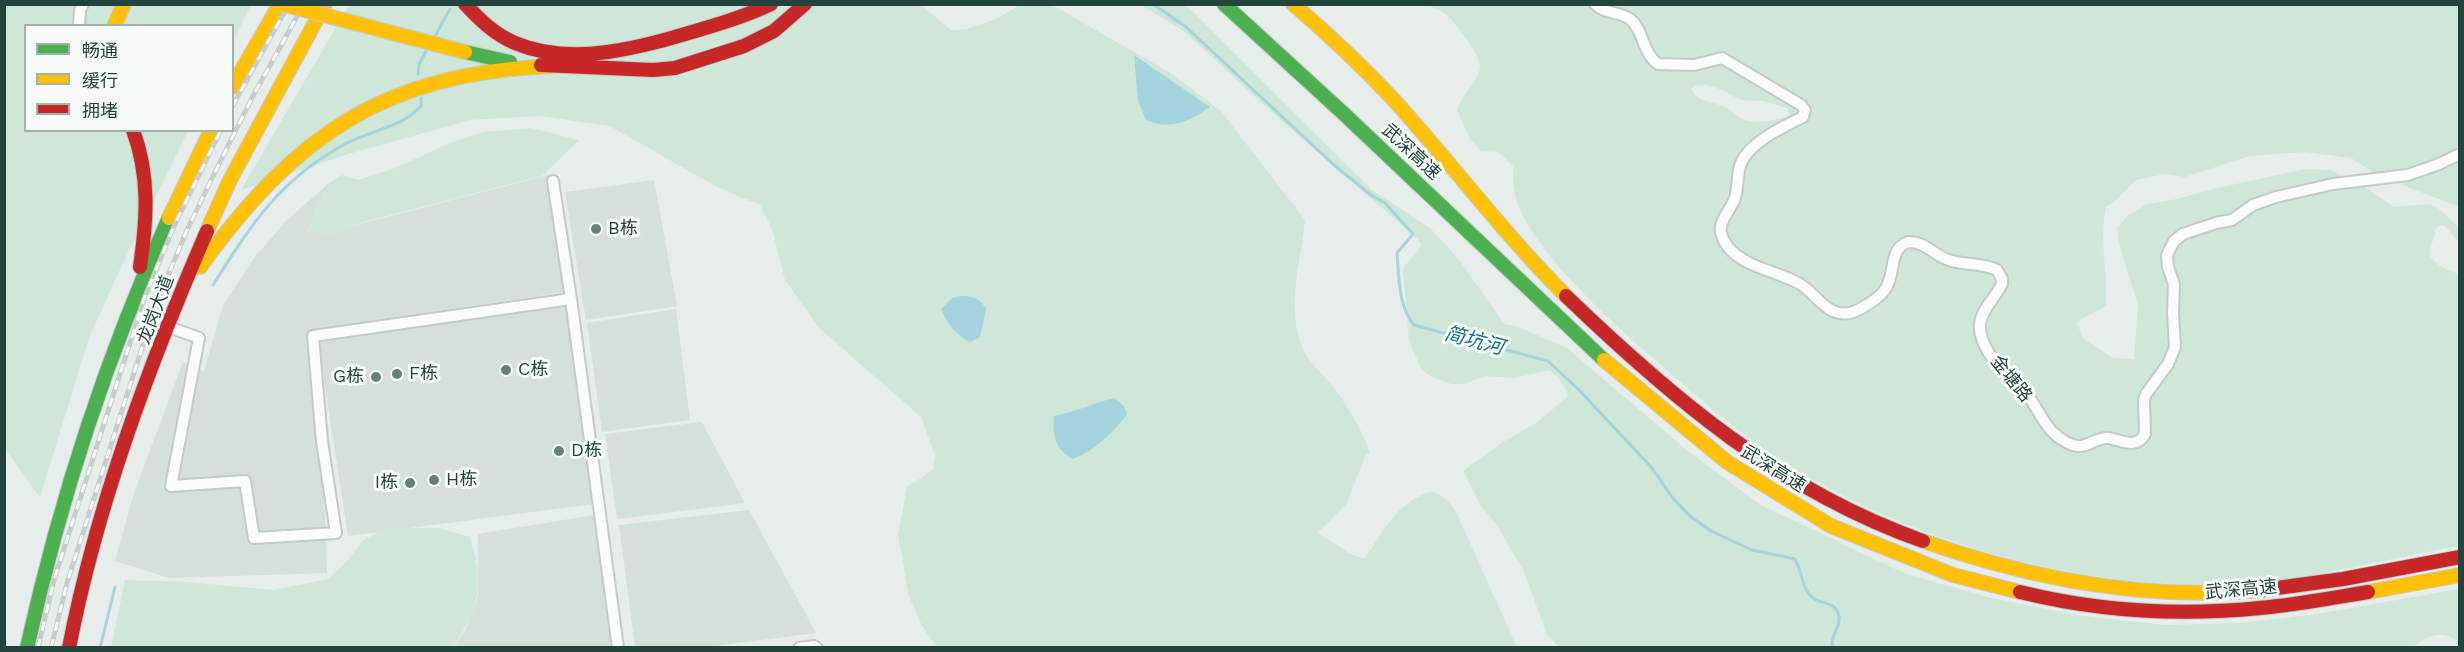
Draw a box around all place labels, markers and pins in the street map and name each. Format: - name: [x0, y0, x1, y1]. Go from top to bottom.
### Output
- place label: B栋: [608, 218, 638, 240]
- marker: B栋: [589, 222, 603, 236]
- place label: C栋: [518, 359, 548, 381]
- place label: F栋: [409, 363, 438, 385]
- marker: C栋: [499, 363, 513, 377]
- place label: G栋: [333, 366, 364, 388]
- marker: F栋: [390, 367, 404, 381]
- marker: G栋: [369, 370, 383, 384]
- place label: D栋: [571, 440, 602, 462]
- marker: D栋: [552, 444, 566, 458]
- place label: H栋: [446, 469, 477, 491]
- place label: I栋: [375, 472, 398, 494]
- marker: H栋: [427, 473, 441, 487]
- marker: I栋: [403, 476, 417, 490]

